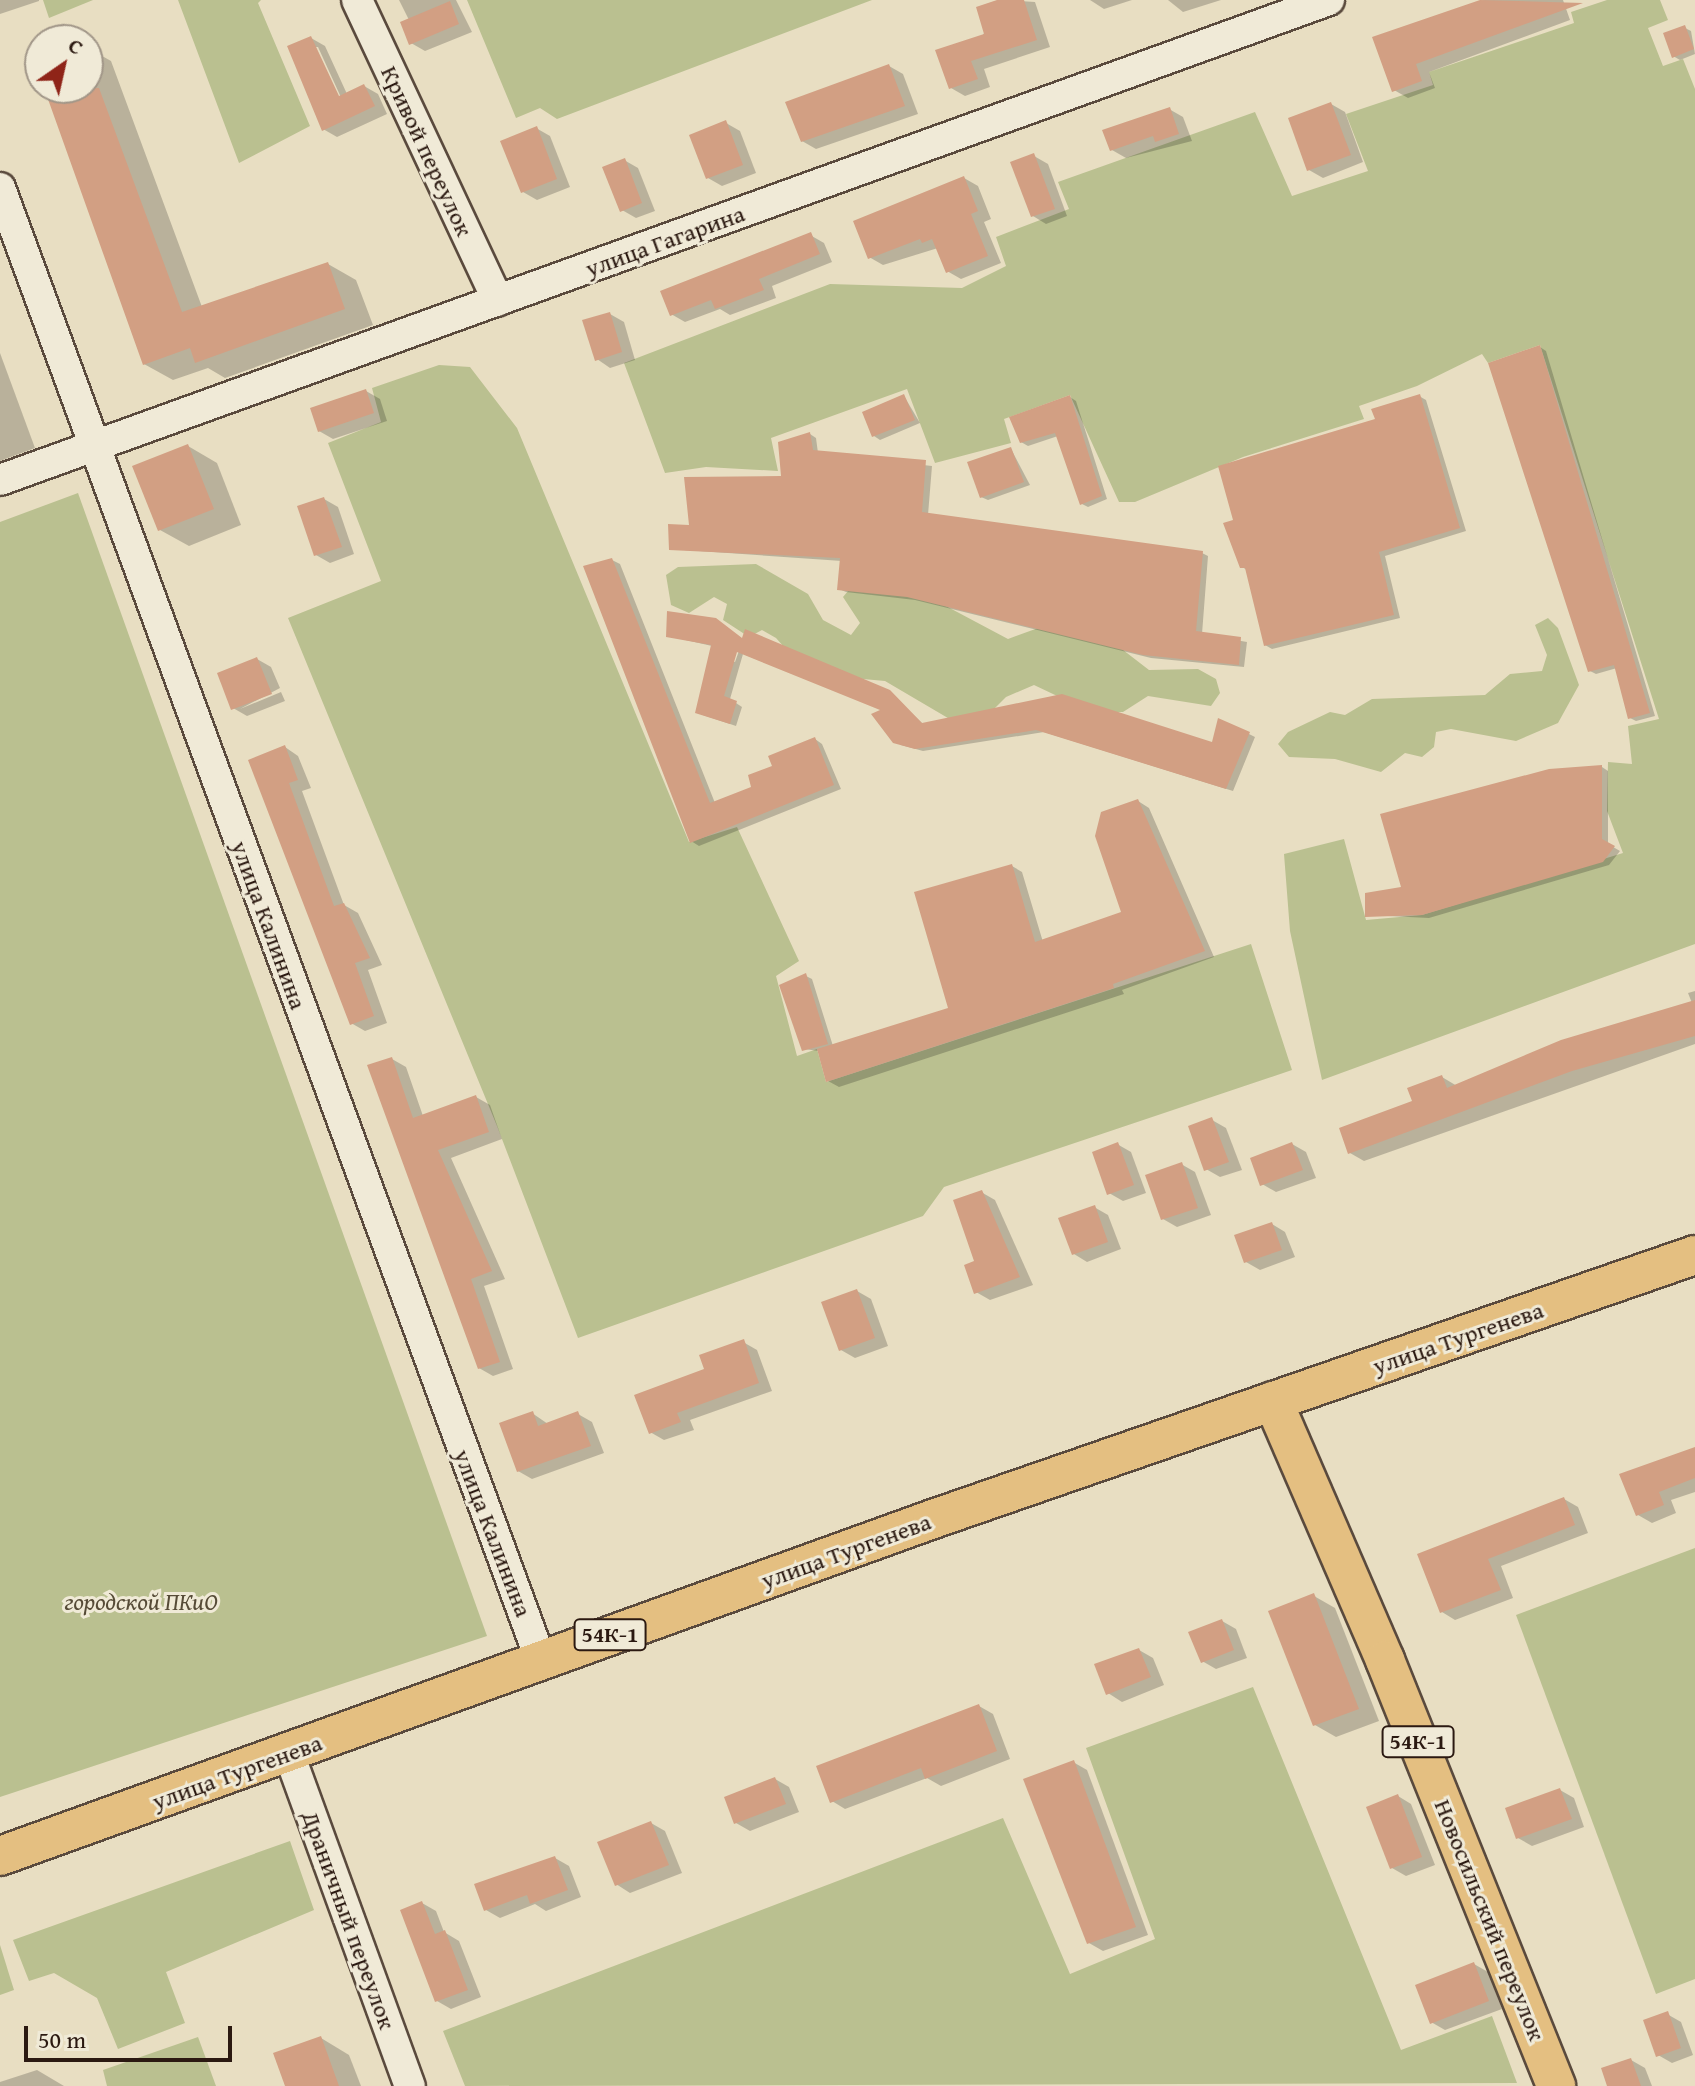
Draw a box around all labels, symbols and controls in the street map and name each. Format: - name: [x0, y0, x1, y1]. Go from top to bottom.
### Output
- north arrow: [24, 24, 104, 104]
- text: С: [62, 29, 90, 63]
- street label: Кривой переулок: [375, 61, 479, 241]
- street label: улица Гагарина: [581, 199, 749, 283]
- street label: улица Калинина: [225, 837, 313, 1013]
- street label: улица Тургенева: [1369, 1295, 1547, 1381]
- street label: улица Калинина: [448, 1445, 538, 1621]
- street label: улица Тургенева: [757, 1507, 935, 1595]
- park label: городской ПКиО: [64, 1588, 218, 1616]
- road number: 54К-1: [572, 1617, 648, 1653]
- road number: 54К-1: [1380, 1724, 1456, 1760]
- street label: улица Тургенева: [148, 1728, 326, 1816]
- street label: Новосильский переулок: [1428, 1795, 1552, 2045]
- street label: Драничный переулок: [296, 1807, 402, 2033]
- scale bar: [28, 2010, 236, 2060]
- text: 50 m: [38, 2022, 86, 2057]

